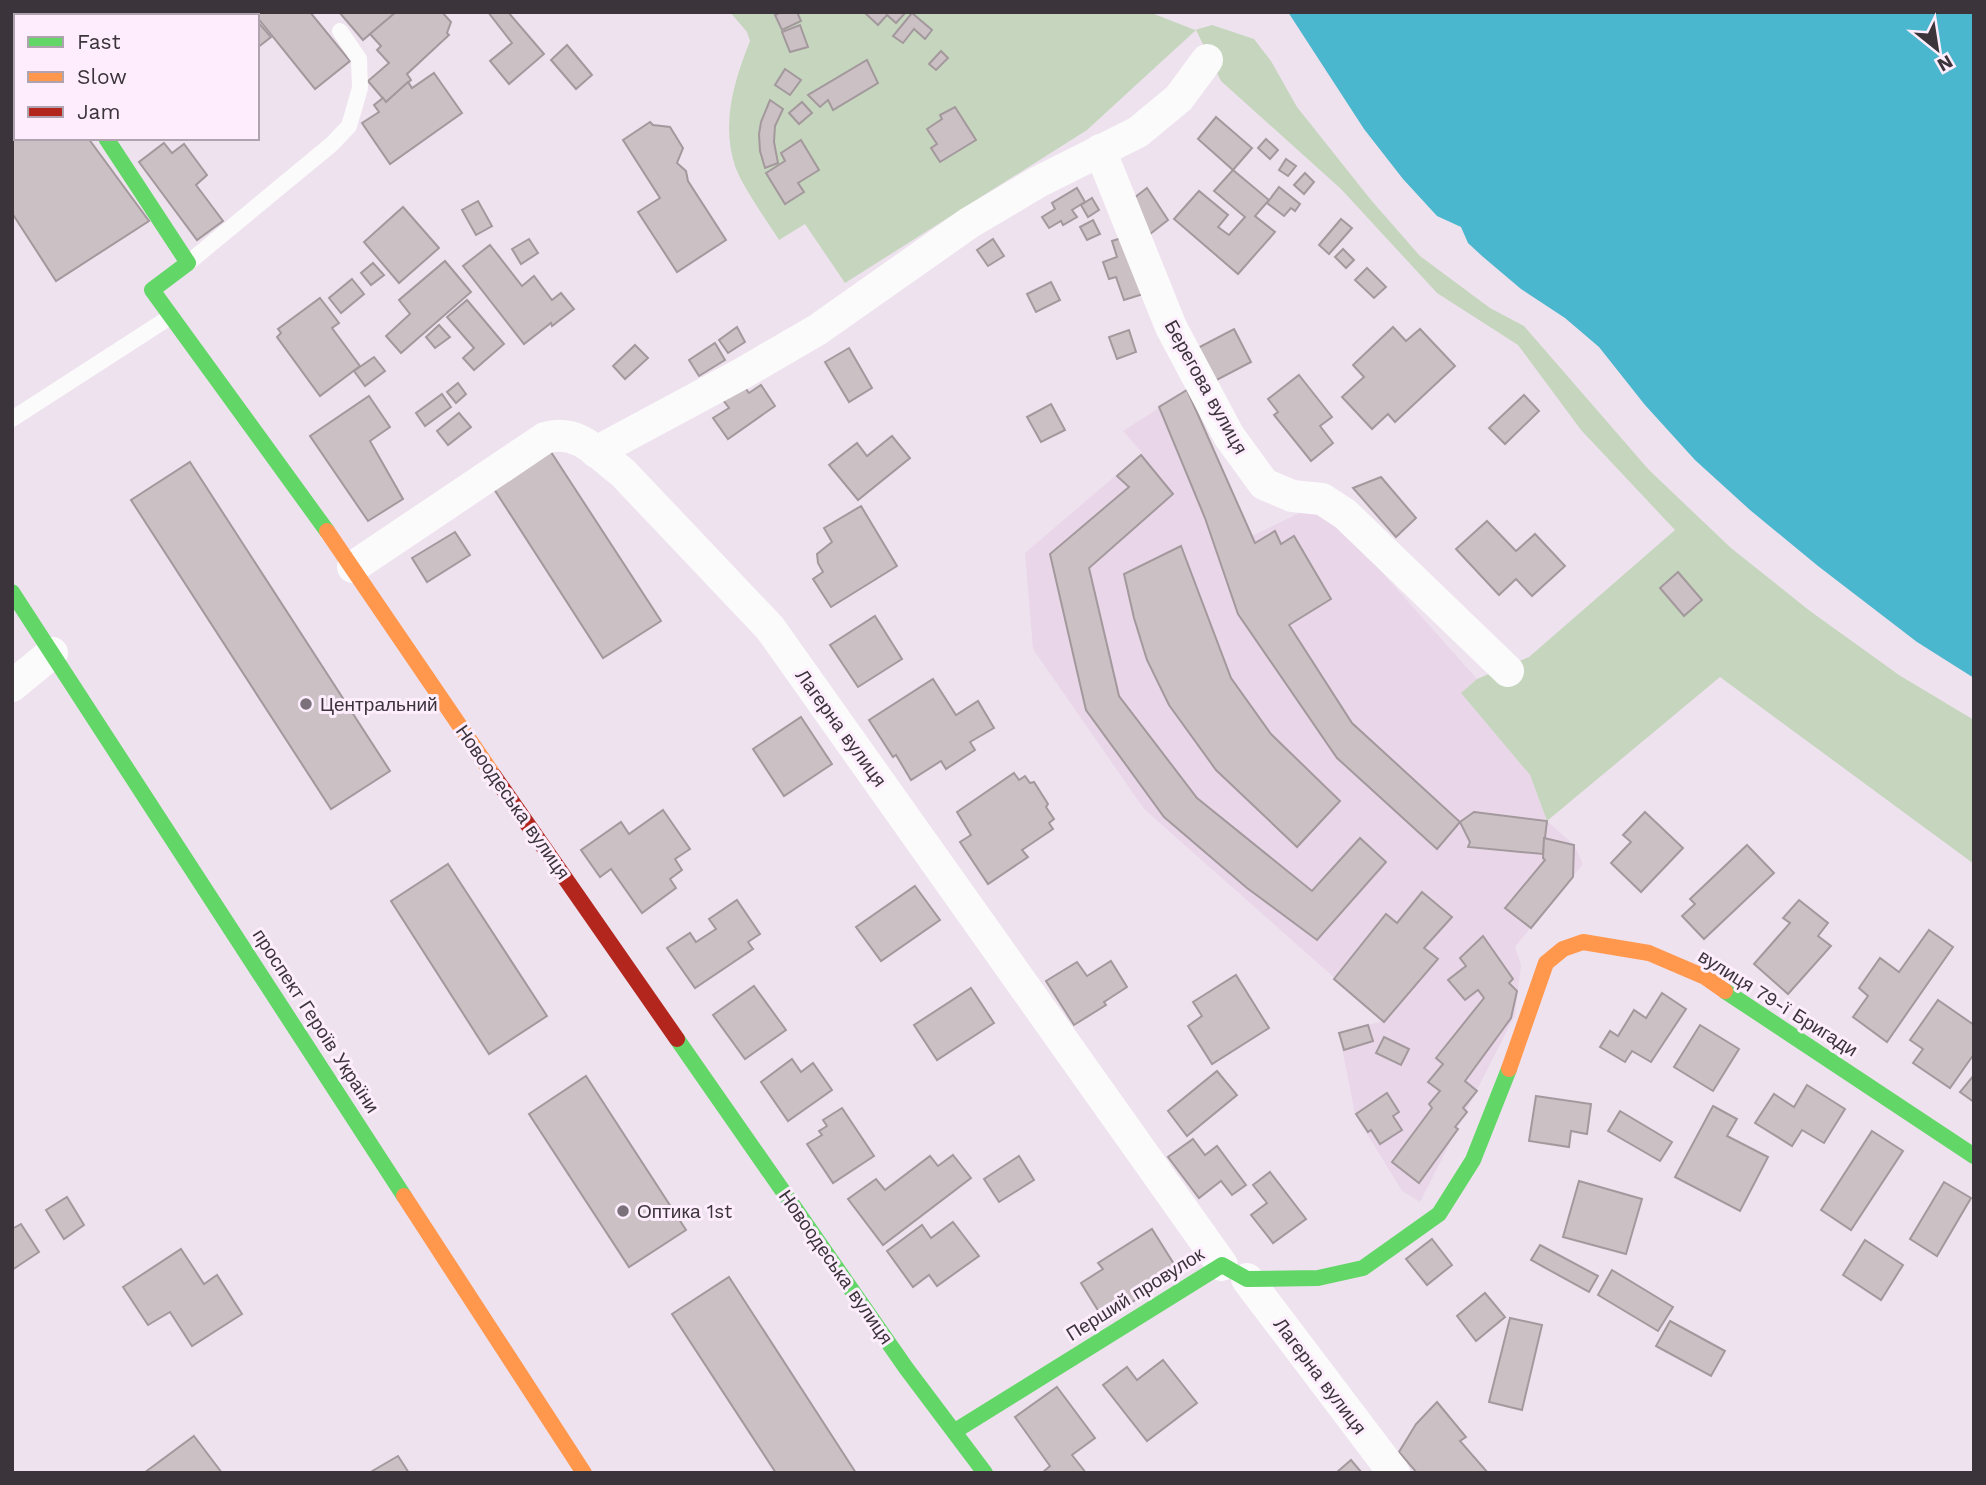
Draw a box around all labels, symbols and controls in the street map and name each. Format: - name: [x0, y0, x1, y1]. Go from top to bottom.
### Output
- legend: [14, 14, 259, 140]
- north arrow: [1902, 14, 1972, 84]
- text: Fast: [77, 29, 121, 54]
- text: N: [1933, 50, 1957, 77]
- text: Slow: [77, 64, 127, 89]
- text: Jam: [77, 99, 120, 124]
- street label: Берегова вулиця: [1160, 316, 1252, 458]
- street label: Лагерна вулиця: [791, 665, 891, 791]
- place label: Центральний: [320, 693, 438, 716]
- marker: Центральний: [298, 696, 314, 712]
- street label: Новоодеська вулиця: [451, 720, 575, 884]
- street label: проспект Героїв України: [248, 925, 384, 1117]
- street label: вулиця 79-ї Бригади: [1694, 945, 1862, 1061]
- street label: Новоодеська вулиця: [774, 1185, 898, 1349]
- place label: Оптика 1st: [637, 1200, 732, 1223]
- marker: Оптика 1st: [615, 1203, 631, 1219]
- street label: Перший провулок: [1062, 1242, 1209, 1346]
- street label: Лагерна вулиця: [1269, 1313, 1371, 1439]

